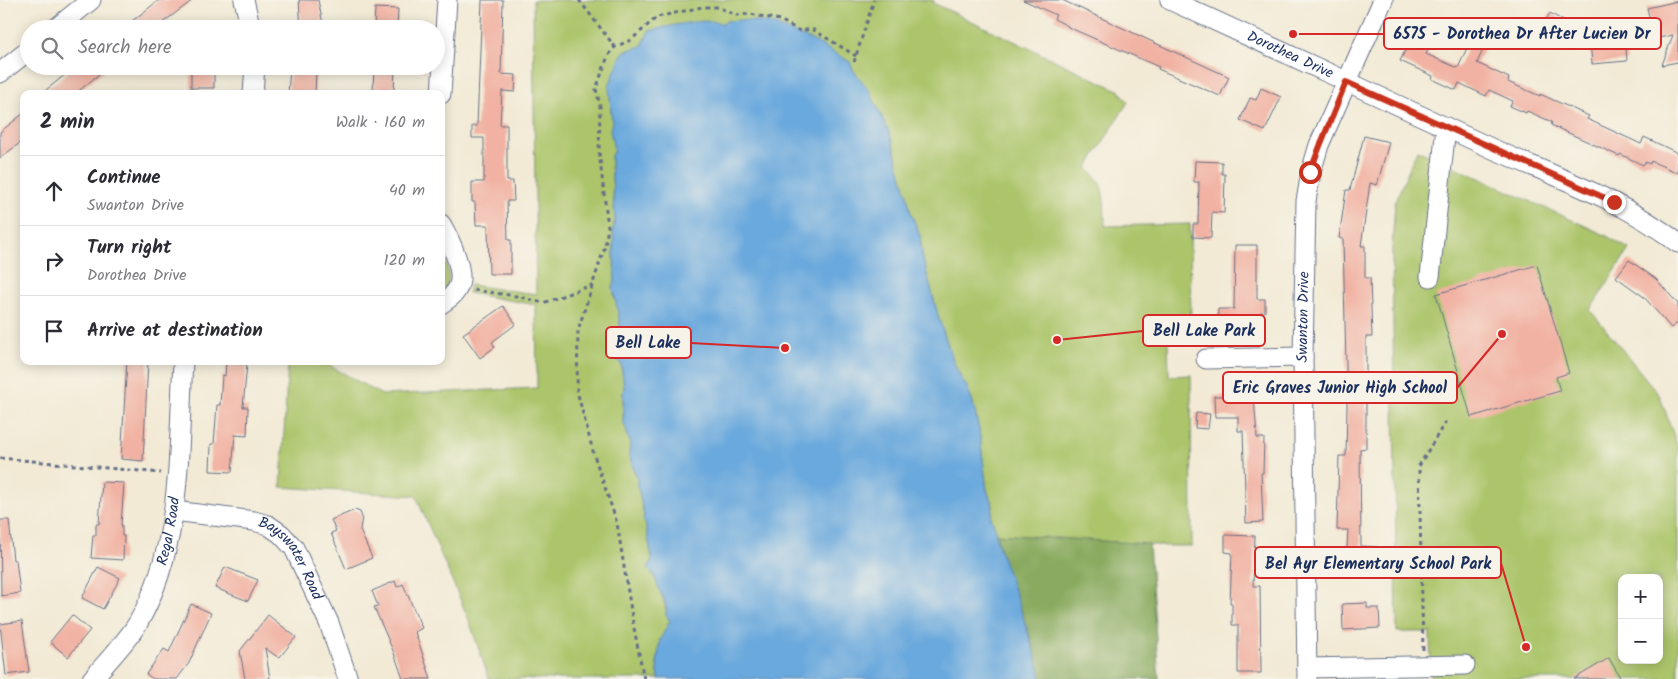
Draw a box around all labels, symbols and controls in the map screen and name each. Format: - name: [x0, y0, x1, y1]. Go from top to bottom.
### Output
- callout: 6575 - Dorothea Dr After Lucien Dr: [1384, 18, 1661, 49]
- search box: [20, 20, 445, 75]
- text: 6575 - Dorothea Dr After Lucien Dr: [1393, 22, 1652, 47]
- street label: Dorothea Drive: [1243, 25, 1337, 86]
- text: Search here: [78, 33, 172, 63]
- icon: search: [38, 34, 66, 62]
- text: 2 min: [40, 106, 95, 139]
- text: Walk · 160 m: [336, 110, 425, 135]
- route start: [1299, 161, 1322, 184]
- text: Continue: [87, 163, 160, 193]
- icon: ahead: [40, 177, 68, 205]
- text: 40 m: [389, 178, 425, 203]
- route end: [1603, 191, 1626, 214]
- text: Swanton Drive: [87, 193, 184, 218]
- text: Turn right: [87, 233, 172, 263]
- icon: right: [40, 247, 68, 275]
- text: 120 m: [384, 248, 425, 273]
- text: Dorothea Drive: [87, 263, 186, 288]
- street label: Swanton Drive: [1291, 271, 1317, 363]
- callout: Bell Lake Park: [1143, 315, 1265, 346]
- text: Arrive at destination: [87, 316, 263, 346]
- icon: arrive: [40, 317, 68, 345]
- text: Bell Lake Park: [1153, 319, 1256, 344]
- callout: Bell Lake: [606, 327, 691, 358]
- text: Bell Lake: [615, 331, 681, 356]
- callout: Eric Graves Junior High School: [1223, 372, 1457, 403]
- text: Eric Graves Junior High School: [1233, 376, 1448, 401]
- street label: Regal Road: [151, 495, 187, 569]
- street label: Bayswater Road: [255, 511, 329, 605]
- callout: Bel Ayr Elementary School Park: [1255, 547, 1501, 578]
- text: Bel Ayr Elementary School Park: [1265, 552, 1492, 577]
- map controls: [1618, 574, 1663, 664]
- button: +: [1618, 574, 1663, 619]
- button: −: [1618, 619, 1663, 664]

